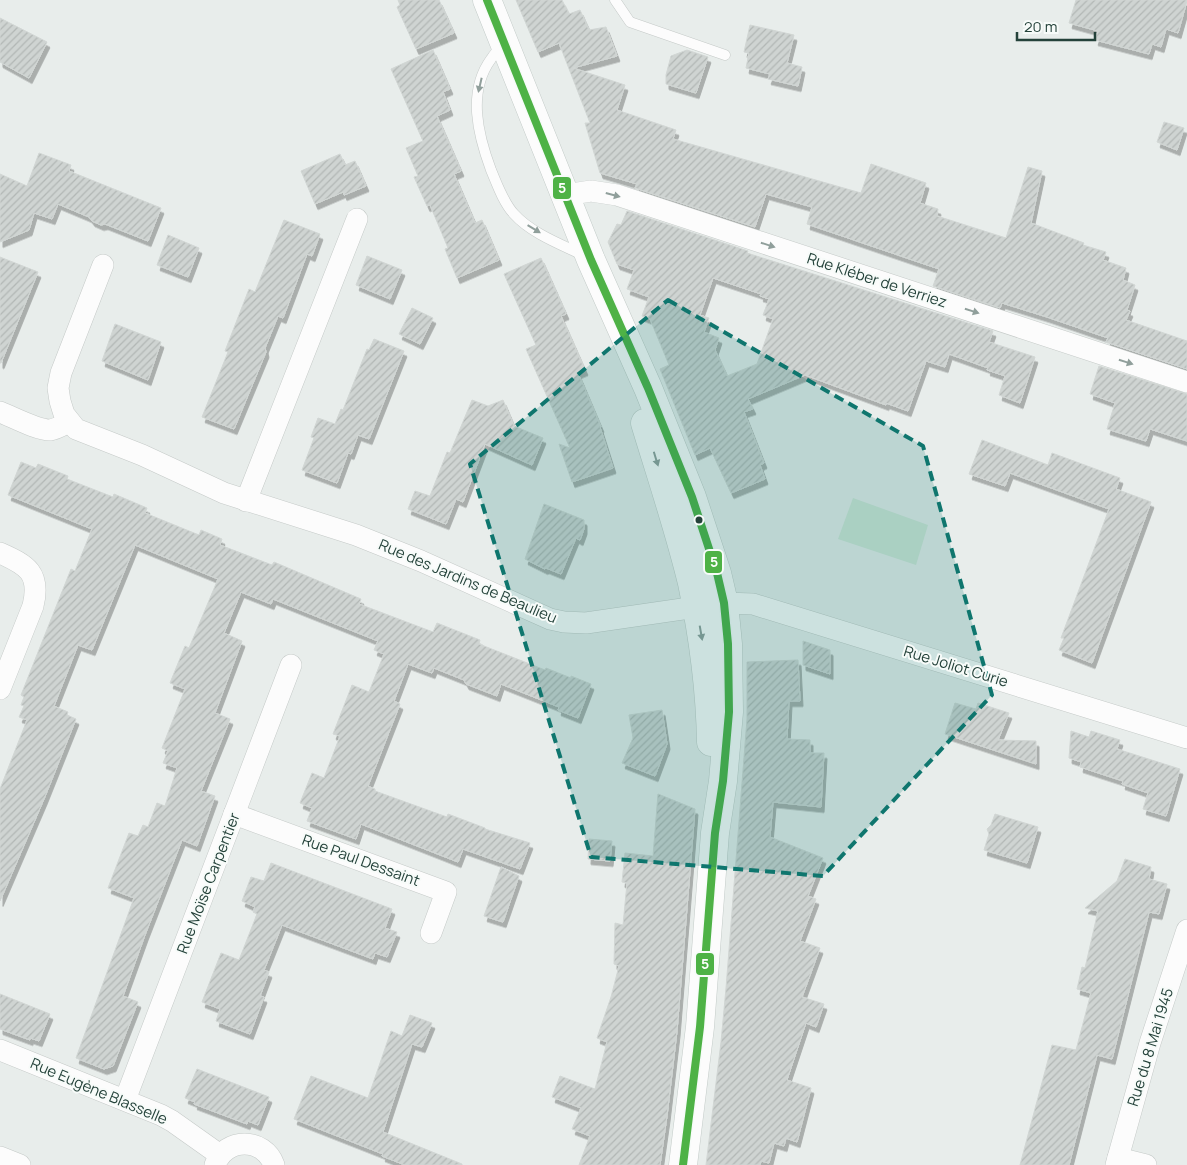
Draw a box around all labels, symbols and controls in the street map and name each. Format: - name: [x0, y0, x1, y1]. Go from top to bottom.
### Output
- scale bar: [1017, 10, 1094, 42]
- text: 20 m: [1024, 16, 1057, 37]
- one-way arrow: [476, 78, 484, 93]
- line badge: 5: [552, 176, 572, 200]
- text: 5: [558, 178, 566, 197]
- one-way arrow: [606, 191, 621, 199]
- one-way arrow: [527, 225, 540, 234]
- one-way arrow: [760, 241, 775, 249]
- street label: Rue Kléber de Verriez: [804, 247, 950, 313]
- one-way arrow: [965, 308, 980, 316]
- one-way arrow: [1119, 359, 1134, 366]
- one-way arrow: [652, 451, 660, 466]
- unlabelled marker: [694, 515, 704, 525]
- street label: Rue des Jardins de Beaulieu: [376, 534, 560, 628]
- line badge: 5: [704, 550, 723, 574]
- text: 5: [710, 552, 718, 571]
- one-way arrow: [698, 625, 706, 641]
- street label: Rue Joliot Curie: [901, 640, 1011, 692]
- street label: Rue Moïse Carpentier: [171, 809, 245, 956]
- street label: Rue Paul Dessaint: [299, 829, 423, 891]
- line badge: 5: [695, 952, 715, 976]
- text: 5: [701, 954, 709, 973]
- street label: Rue du 8 Mai 1945: [1122, 985, 1178, 1109]
- street label: Rue Eugène Blasselle: [27, 1053, 171, 1129]

